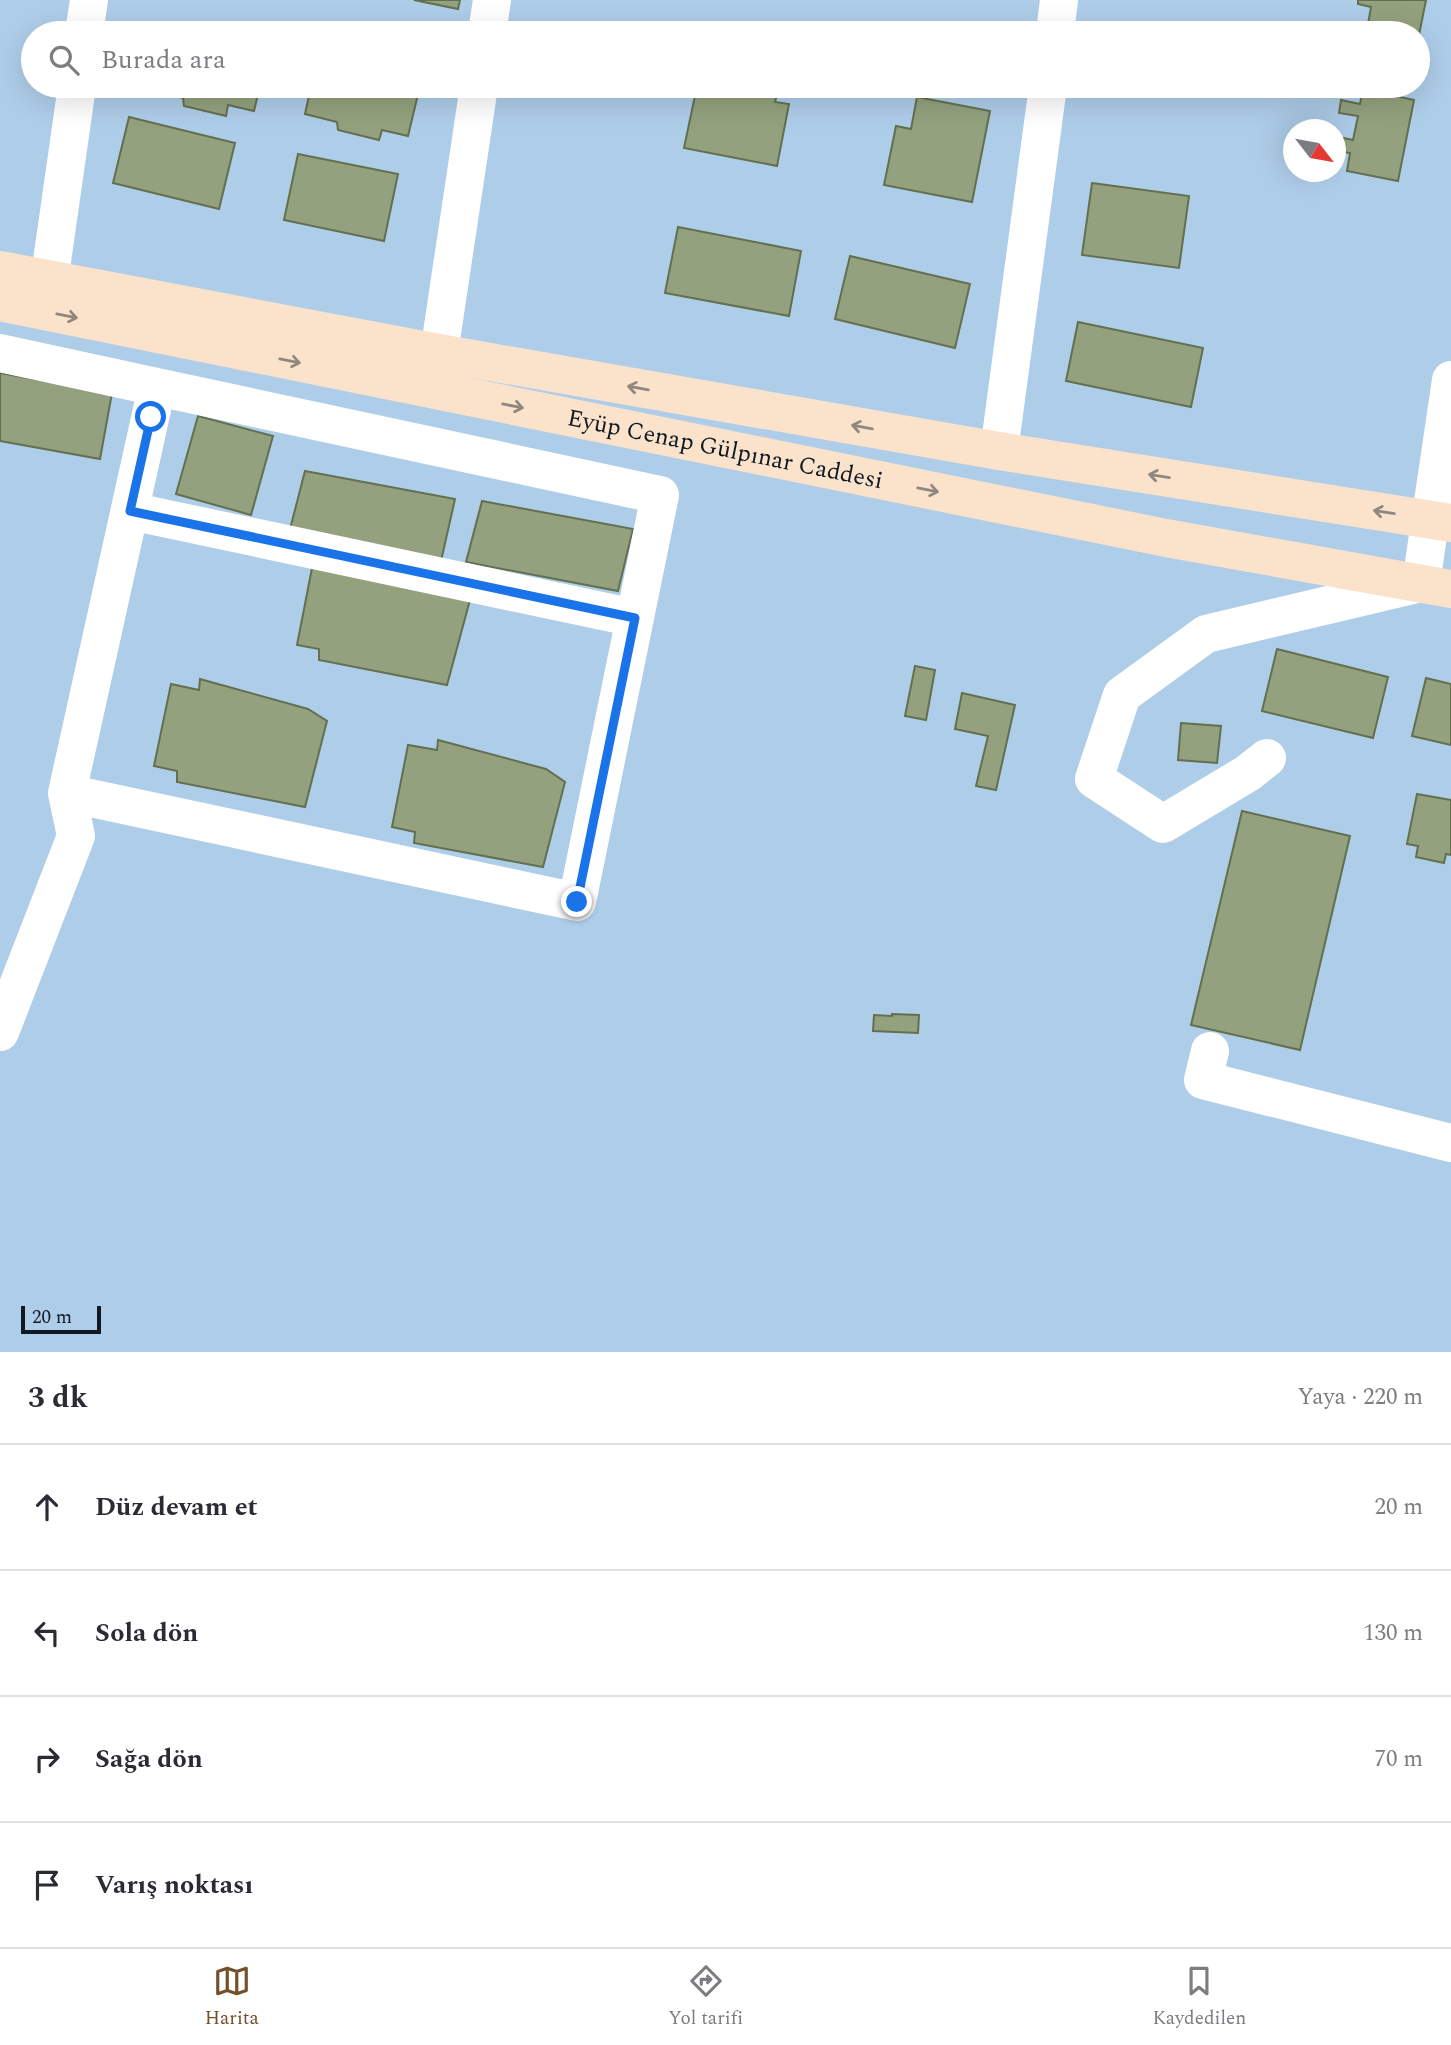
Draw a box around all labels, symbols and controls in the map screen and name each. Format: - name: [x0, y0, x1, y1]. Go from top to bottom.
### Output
- search box: [21, 21, 1430, 98]
- text: Burada ara: [101, 40, 226, 80]
- icon: search: [45, 41, 83, 79]
- north arrow: [1283, 119, 1346, 182]
- one-way arrow: [55, 309, 78, 323]
- one-way arrow: [278, 354, 301, 368]
- one-way arrow: [627, 381, 650, 394]
- one-way arrow: [501, 399, 524, 413]
- street label: Eyüp Cenap Gülpınar Caddesi: [564, 400, 886, 499]
- route start: [135, 401, 166, 432]
- one-way arrow: [851, 420, 874, 433]
- one-way arrow: [1148, 469, 1171, 482]
- one-way arrow: [916, 483, 939, 497]
- one-way arrow: [1373, 505, 1396, 518]
- route end: [561, 886, 592, 917]
- scale bar: [21, 1303, 102, 1335]
- text: 20 m: [32, 1303, 72, 1332]
- text: 3 dk: [28, 1375, 88, 1421]
- text: Yaya · 220 m: [1297, 1380, 1423, 1415]
- text: Düz devam et: [95, 1487, 258, 1527]
- icon: ahead: [28, 1488, 66, 1526]
- text: 20 m: [1374, 1490, 1423, 1525]
- text: Sola dön: [95, 1613, 198, 1653]
- icon: left: [28, 1614, 66, 1652]
- text: 130 m: [1363, 1616, 1423, 1651]
- text: Sağa dön: [95, 1739, 203, 1779]
- icon: right: [28, 1740, 66, 1778]
- text: 70 m: [1374, 1742, 1423, 1777]
- text: Varış noktası: [95, 1865, 253, 1905]
- icon: arrive: [28, 1866, 66, 1904]
- tab: Harita: [205, 1962, 259, 2033]
- tab: Yol tarifi: [668, 1962, 743, 2033]
- tab: Kaydedilen: [1152, 1962, 1246, 2033]

